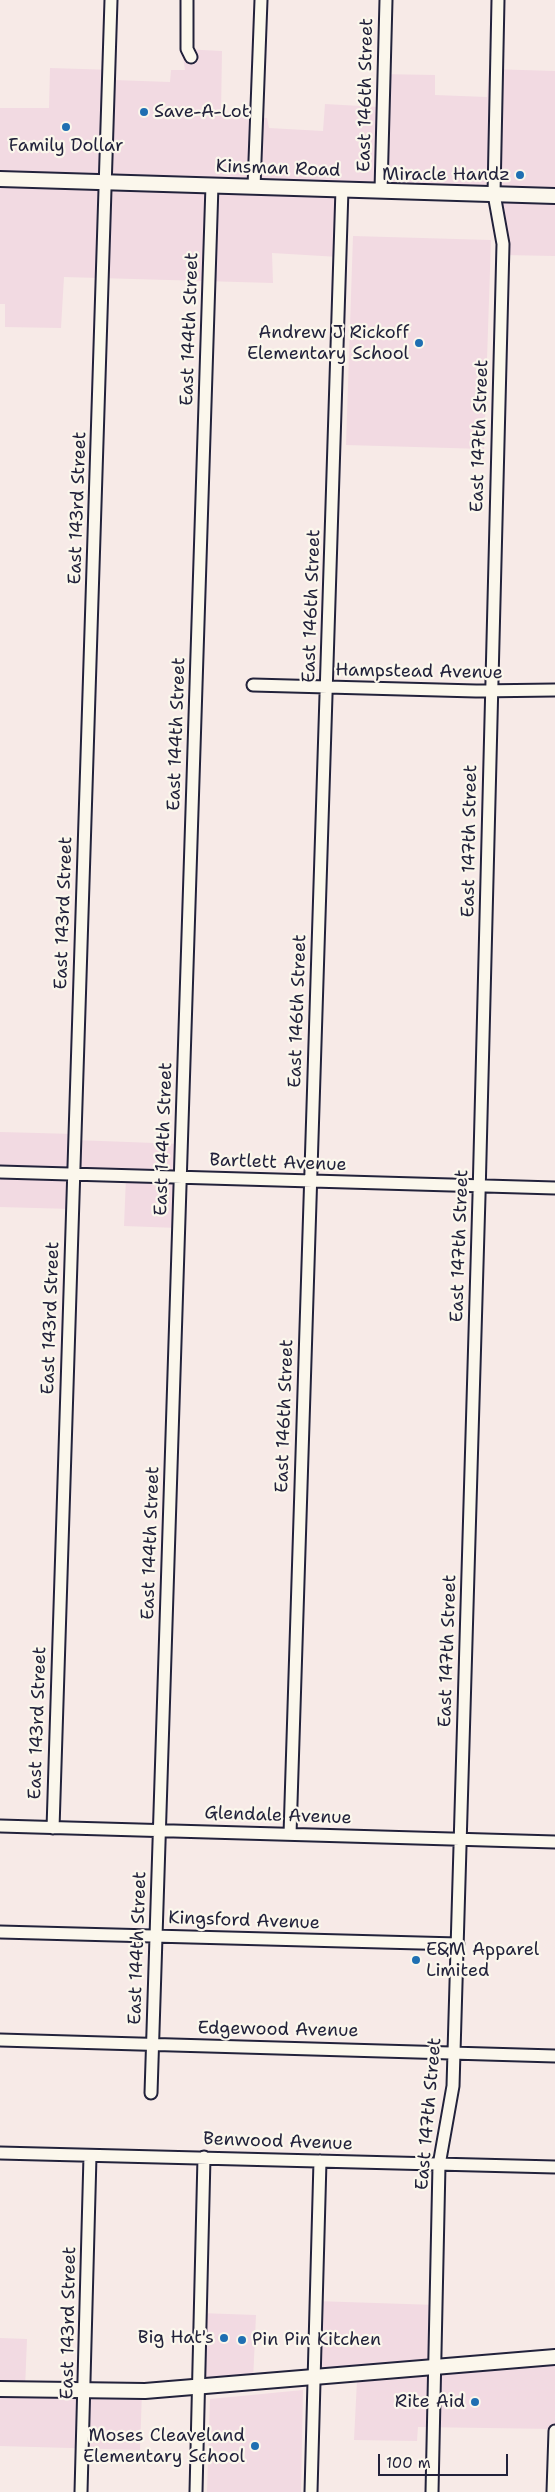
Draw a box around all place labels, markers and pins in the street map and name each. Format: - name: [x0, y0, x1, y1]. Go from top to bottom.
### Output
- place label: Save-A-Lot: [154, 101, 250, 123]
- marker: Save-A-Lot: [138, 106, 150, 118]
- marker: Family Dollar: [60, 121, 72, 133]
- place label: Family Dollar: [9, 135, 123, 157]
- place label: Miracle Handz: [382, 164, 510, 186]
- marker: Miracle Handz: [514, 169, 526, 181]
- place label: Andrew J Rickoff Elementary School: [247, 322, 409, 364]
- marker: Andrew J Rickoff Elementary School: [413, 337, 425, 349]
- place label: E&M Apparel Limited: [426, 1939, 539, 1982]
- marker: E&M Apparel Limited: [410, 1954, 422, 1966]
- place label: Big Hat's: [138, 2327, 214, 2349]
- place label: Pin Pin Kitchen: [252, 2329, 381, 2351]
- marker: Big Hat's: [218, 2332, 230, 2344]
- marker: Pin Pin Kitchen: [236, 2334, 248, 2346]
- place label: Rite Aid: [395, 2391, 465, 2413]
- marker: Rite Aid: [469, 2396, 481, 2408]
- place label: Moses Cleaveland Elementary School: [83, 2425, 245, 2468]
- marker: Moses Cleaveland Elementary School: [249, 2440, 261, 2452]

